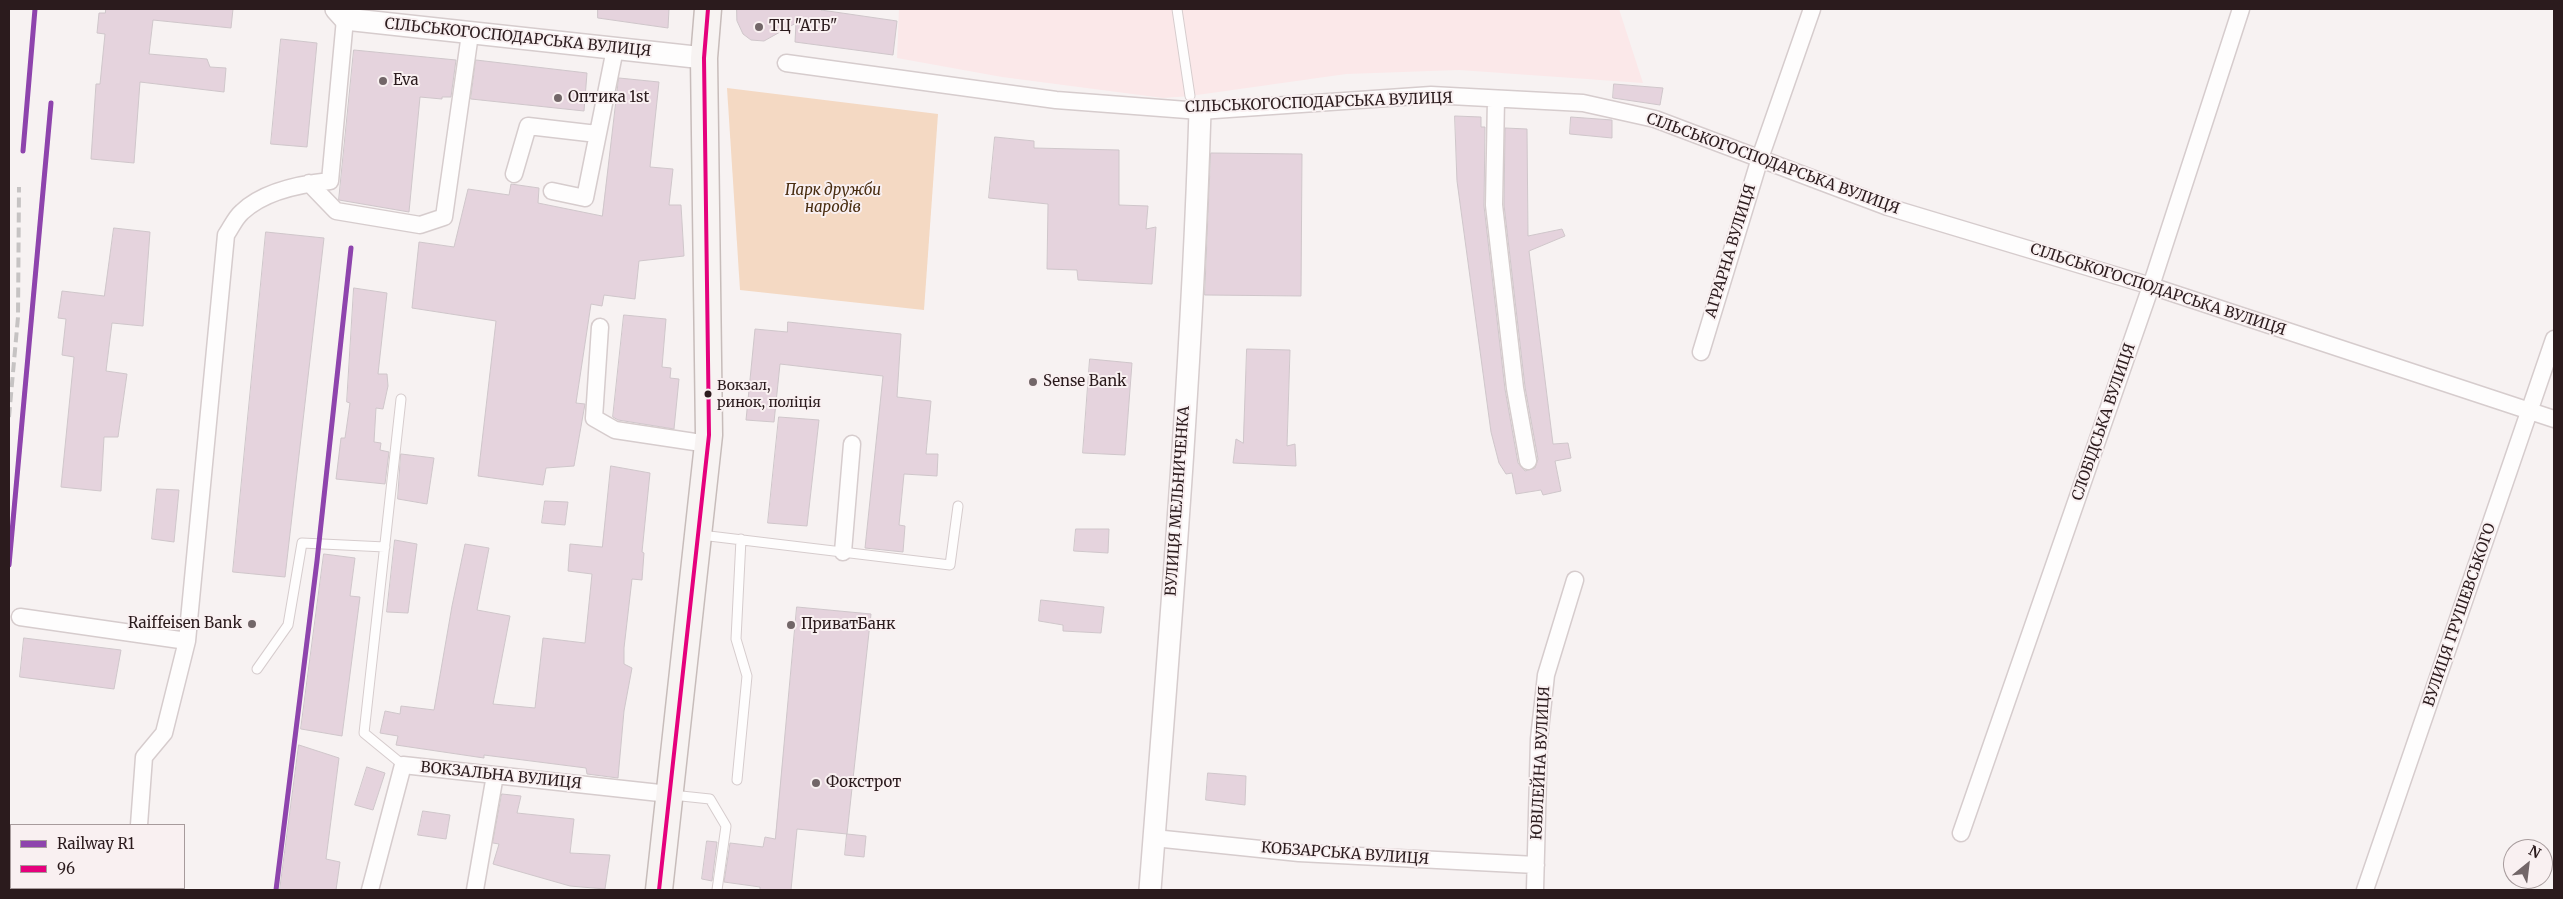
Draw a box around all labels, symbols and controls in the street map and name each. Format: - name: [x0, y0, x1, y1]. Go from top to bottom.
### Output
- street label: СІЛЬСЬКОГОСПОДАРСЬКА ВУЛИЦЯ: [384, 15, 652, 61]
- place label: ТЦ "АТБ": [769, 18, 837, 36]
- marker: ТЦ "АТБ": [753, 21, 765, 33]
- place label: Eva: [393, 72, 419, 90]
- marker: Eva: [377, 75, 389, 87]
- place label: Оптика 1st: [568, 89, 649, 107]
- street label: СІЛЬСЬКОГОСПОДАРСЬКА ВУЛИЦЯ: [1185, 89, 1453, 117]
- marker: Оптика 1st: [552, 92, 564, 104]
- street label: СІЛЬСЬКОГОСПОДАРСЬКА ВУЛИЦЯ: [1644, 110, 1902, 218]
- park label: Парк дружби народів: [785, 182, 881, 217]
- street label: АГРАРНА ВУЛИЦЯ: [1702, 182, 1760, 320]
- street label: СІЛЬСЬКОГОСПОДАРСЬКА ВУЛИЦЯ: [2028, 240, 2288, 340]
- street label: СЛОБІДСЬКА ВУЛИЦЯ: [2069, 341, 2139, 503]
- place label: Sense Bank: [1043, 373, 1127, 391]
- marker: Sense Bank: [1027, 376, 1039, 388]
- place label: Вокзал, ринок, поліція: [717, 378, 821, 411]
- marker: Вокзал, ринок, поліція: [703, 389, 713, 399]
- street label: ВУЛИЦЯ МЕЛЬНИЧЕНКА: [1162, 405, 1194, 597]
- street label: ВУЛИЦЯ ГРУШЕВСЬКОГО: [2420, 521, 2500, 709]
- place label: Raiffeisen Bank: [128, 615, 242, 633]
- place label: ПриватБанк: [801, 616, 896, 634]
- marker: Raiffeisen Bank: [246, 618, 258, 630]
- marker: ПриватБанк: [785, 619, 797, 631]
- street label: ЮВІЛЕЙНА ВУЛИЦЯ: [1528, 686, 1554, 840]
- street label: ВОКЗАЛЬНА ВУЛИЦЯ: [419, 759, 583, 793]
- place label: Фокстрот: [826, 774, 901, 792]
- marker: Фокстрот: [810, 777, 822, 789]
- legend: [10, 824, 185, 889]
- text: Railway R1: [57, 834, 135, 853]
- street label: КОБЗАРСЬКА ВУЛИЦЯ: [1260, 839, 1430, 869]
- north arrow: [2503, 839, 2553, 889]
- text: N: [2526, 841, 2544, 862]
- text: 96: [57, 859, 75, 878]

